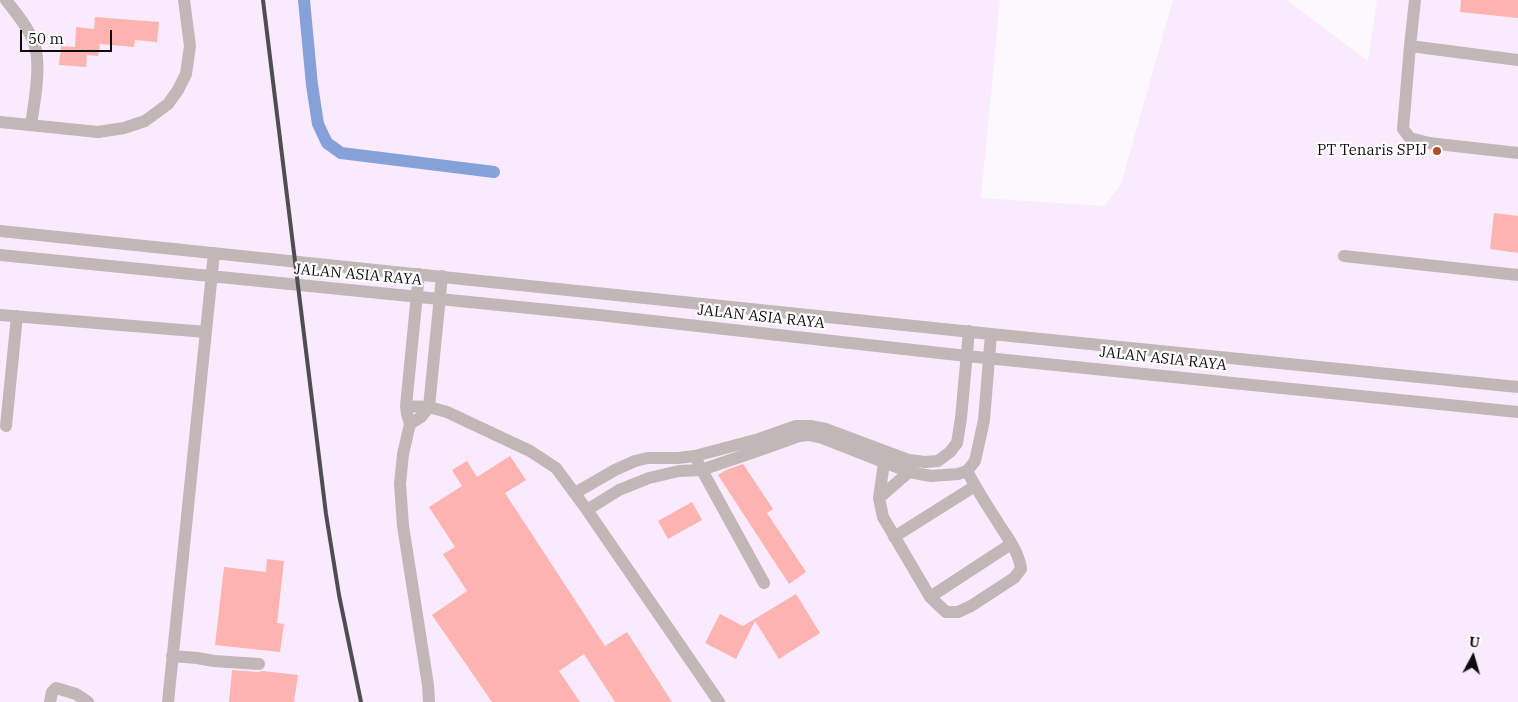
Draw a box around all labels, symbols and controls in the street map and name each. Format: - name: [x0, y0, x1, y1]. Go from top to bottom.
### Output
- scale bar: [22, 20, 115, 52]
- text: 50 m: [28, 29, 64, 48]
- place label: PT Tenaris SPIJ: [1317, 142, 1427, 160]
- marker: PT Tenaris SPIJ: [1431, 145, 1443, 157]
- street label: JALAN ASIA RAYA: [293, 260, 423, 290]
- street label: JALAN ASIA RAYA: [696, 301, 826, 333]
- street label: JALAN ASIA RAYA: [1098, 343, 1228, 375]
- north arrow: [1448, 632, 1498, 682]
- text: U: [1468, 633, 1481, 652]

